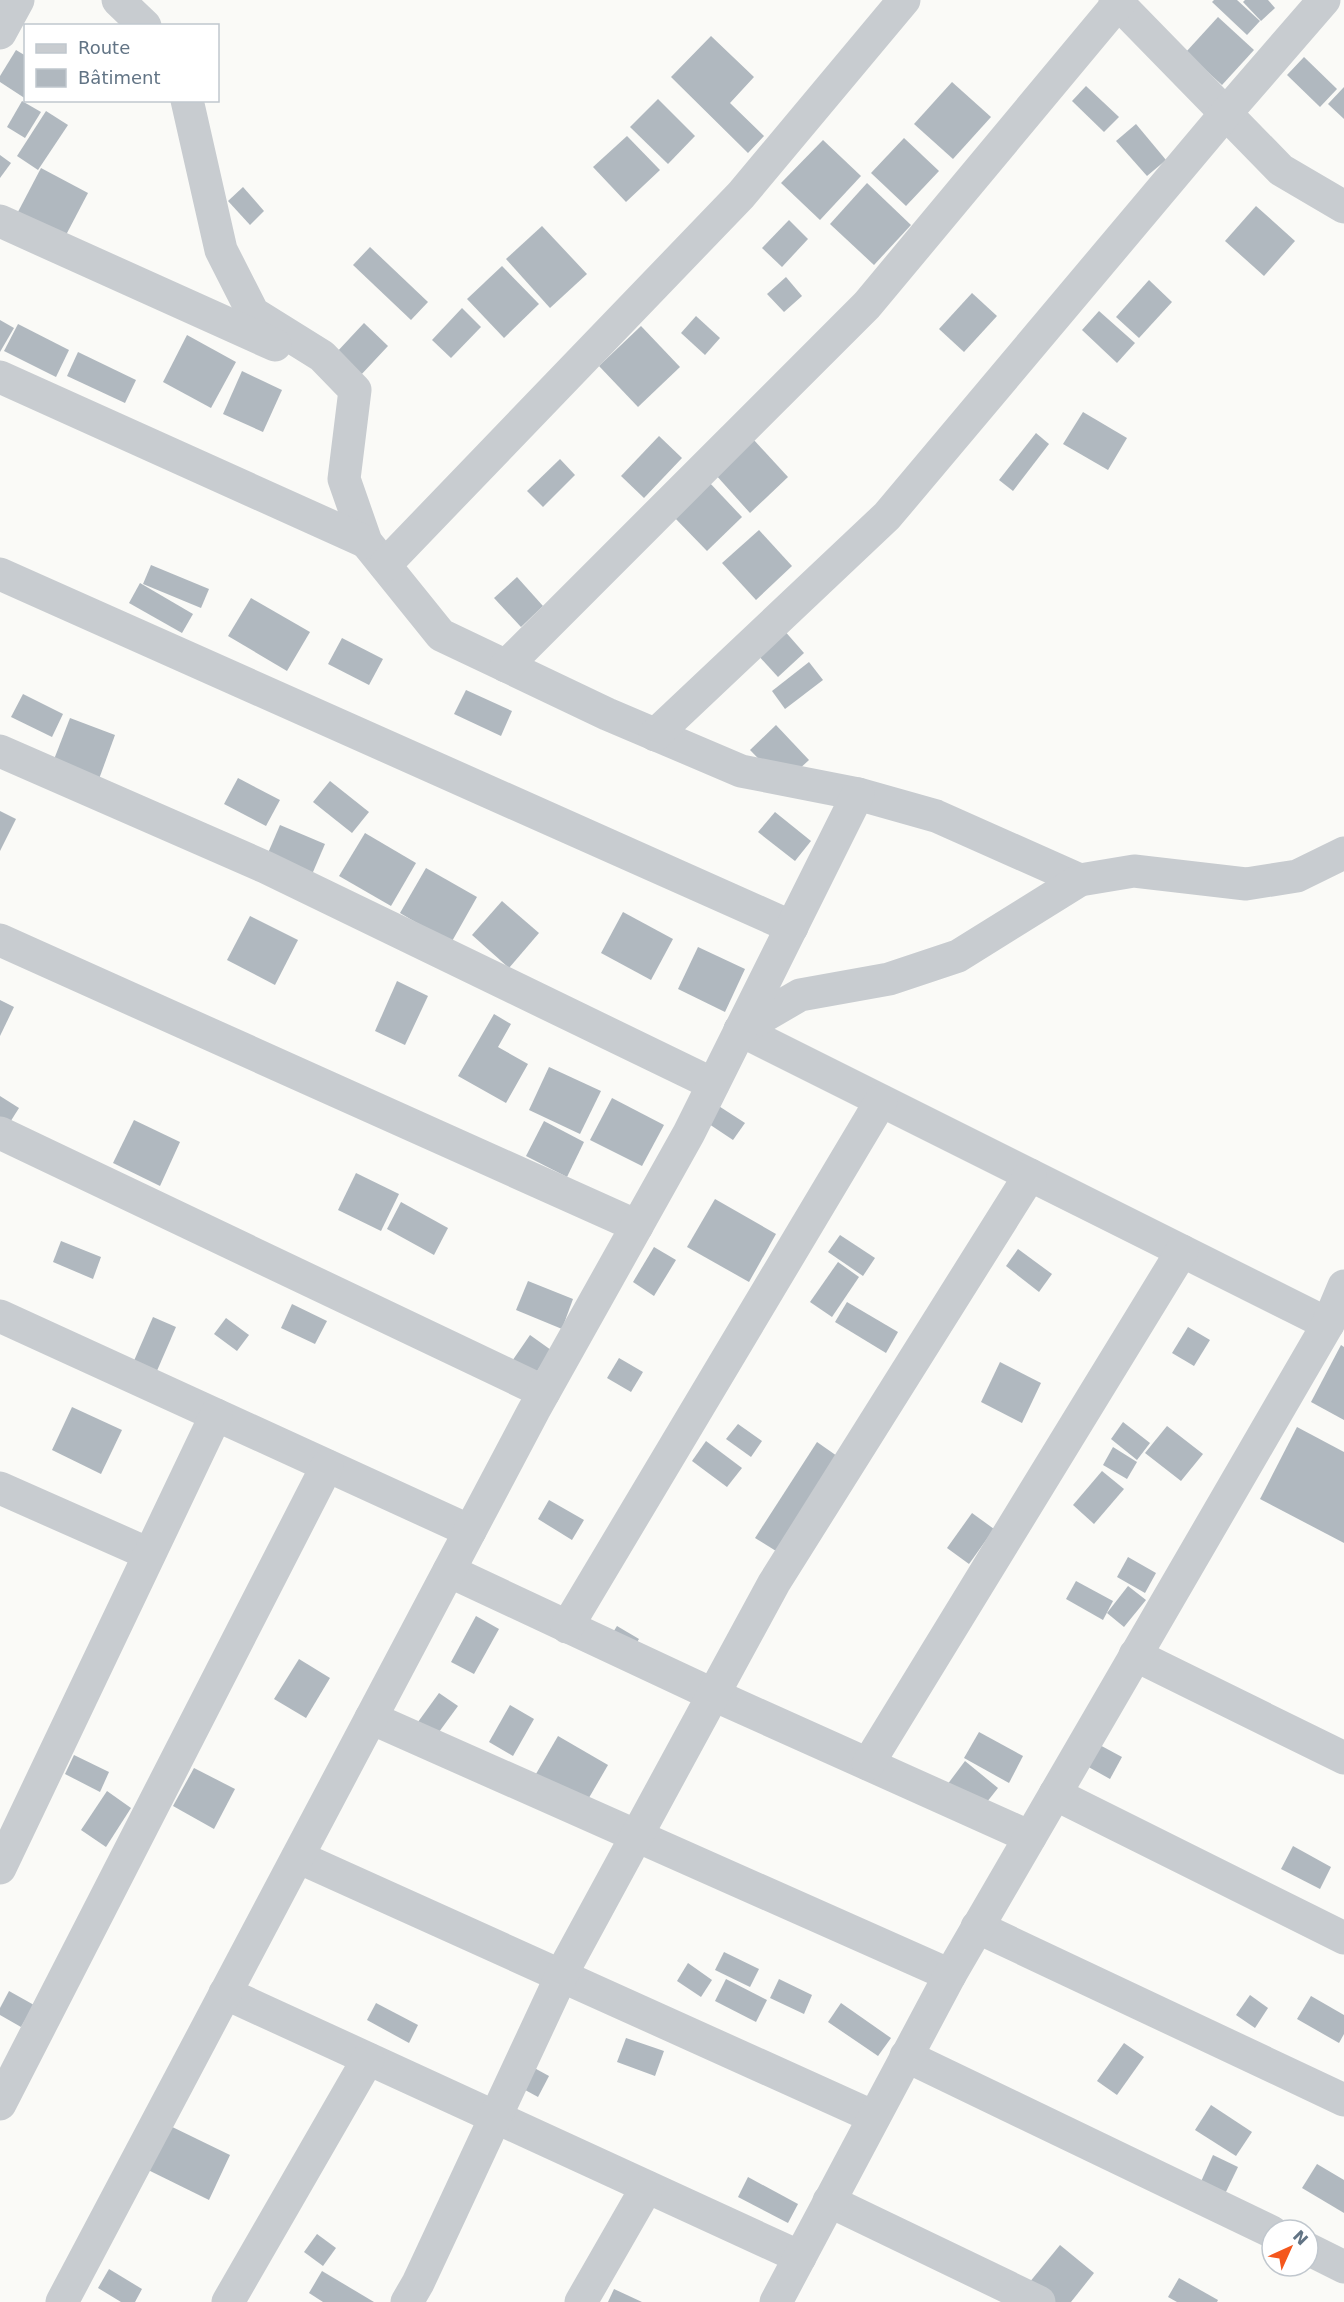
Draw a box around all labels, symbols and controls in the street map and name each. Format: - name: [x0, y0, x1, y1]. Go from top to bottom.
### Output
- legend: [24, 24, 219, 102]
- text: Route: [78, 37, 130, 58]
- text: Bâtiment: [78, 67, 161, 88]
- north arrow: [1260, 2218, 1320, 2278]
- text: N: [1289, 2226, 1312, 2249]

